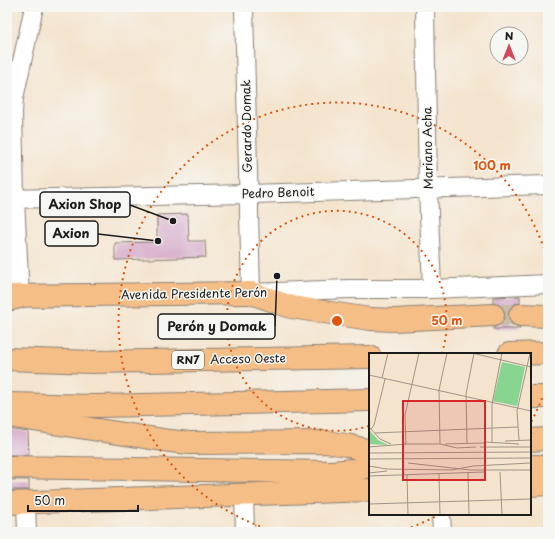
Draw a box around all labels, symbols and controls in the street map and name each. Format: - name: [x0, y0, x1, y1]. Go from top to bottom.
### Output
- north arrow: [489, 26, 529, 66]
- text: N: [505, 27, 514, 44]
- street label: Gerardo Domak: [236, 79, 256, 173]
- street label: Mariano Acha: [417, 106, 437, 189]
- text: 100 m: [473, 156, 511, 174]
- street label: Pedro Benoit: [241, 182, 315, 202]
- callout: Axion Shop: [40, 192, 130, 217]
- text: Axion Shop: [49, 194, 121, 213]
- callout: Axion: [45, 221, 98, 246]
- text: Axion: [53, 223, 89, 242]
- street label: Avenida Presidente Perón: [121, 283, 267, 303]
- text: 50 m: [431, 311, 463, 329]
- callout: Perón y Domak: [158, 314, 275, 339]
- centre of rings: [330, 314, 344, 328]
- text: Perón y Domak: [167, 316, 267, 335]
- street label: Acceso Oeste: [210, 348, 286, 368]
- road number: RN7: [172, 351, 204, 369]
- inset map: [369, 353, 531, 515]
- scale bar: [28, 487, 138, 513]
- text: 50 m: [34, 491, 65, 509]

